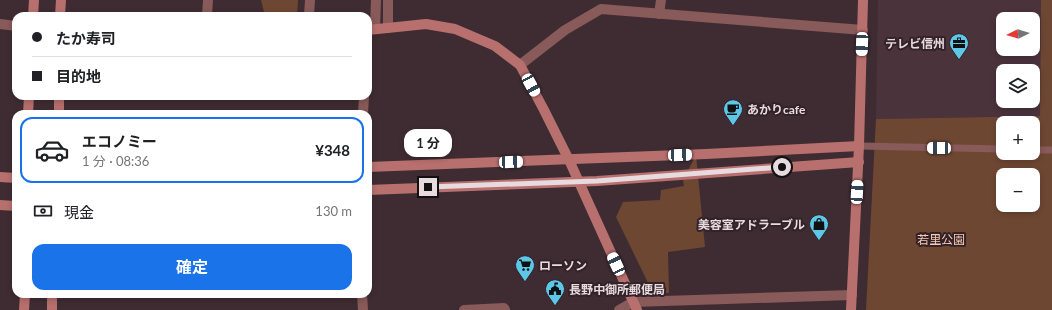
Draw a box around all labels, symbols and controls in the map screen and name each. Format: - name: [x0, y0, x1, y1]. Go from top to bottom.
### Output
- north arrow: [996, 12, 1040, 56]
- map controls: [996, 12, 1040, 212]
- text: たか寿司: [56, 29, 116, 47]
- car: [856, 32, 868, 56]
- office icon: テレビ信州: [948, 32, 970, 60]
- place label: テレビ信州: [885, 36, 945, 51]
- button: layers: [996, 64, 1040, 108]
- text: 目的地: [56, 67, 101, 85]
- car: [520, 72, 542, 98]
- cafe icon: あかりcafe: [722, 98, 744, 126]
- place label: あかりcafe: [747, 102, 806, 117]
- button: +: [996, 116, 1040, 160]
- callout: 1 分: [404, 129, 452, 157]
- icon: car: [34, 132, 70, 168]
- text: エコノミー: [82, 132, 157, 150]
- text: 1 分: [416, 135, 440, 151]
- text: ¥348: [315, 141, 350, 159]
- car: [927, 142, 951, 154]
- car: [668, 149, 692, 161]
- text: 1 分 · 08:36: [82, 153, 149, 169]
- car: [499, 156, 523, 168]
- route start: [773, 158, 791, 176]
- button: −: [996, 168, 1040, 212]
- route end: [419, 178, 437, 196]
- car: [850, 180, 864, 204]
- icon: cash: [32, 200, 54, 222]
- text: 現金: [64, 203, 94, 221]
- text: 130 m: [315, 203, 352, 219]
- shop icon: 美容室アドラーブル: [808, 213, 830, 241]
- place label: 美容室アドラーブル: [698, 217, 805, 232]
- park label: 若里公園: [917, 232, 965, 247]
- button: 確定: [32, 244, 352, 290]
- car: [605, 251, 627, 277]
- supermarket icon: ローソン: [514, 254, 536, 282]
- place label: ローソン: [539, 258, 587, 273]
- public building icon: 長野中御所郵便局: [544, 278, 566, 306]
- place label: 長野中御所郵便局: [569, 282, 665, 297]

